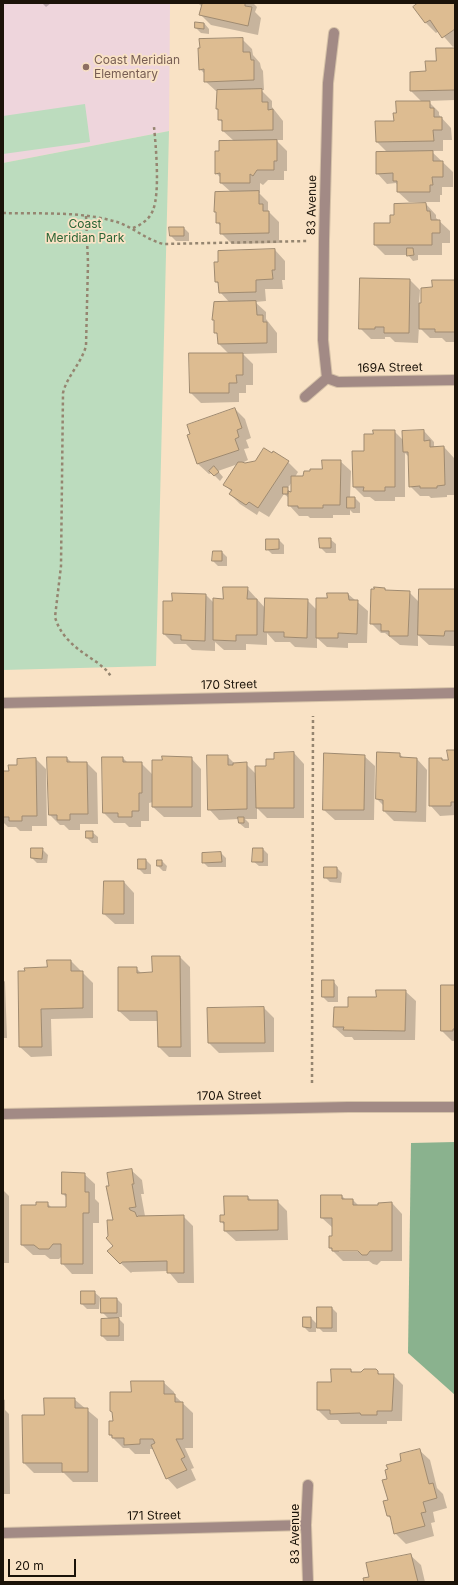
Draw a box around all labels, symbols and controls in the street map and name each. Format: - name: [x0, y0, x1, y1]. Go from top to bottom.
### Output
- place label: Coast Meridian Elementary: [94, 53, 180, 81]
- marker: Coast Meridian Elementary: [81, 62, 91, 72]
- street label: 83 Avenue: [304, 175, 320, 235]
- park label: Coast Meridian Park: [46, 217, 124, 245]
- street label: 169A Street: [357, 360, 423, 376]
- street label: 170 Street: [201, 677, 257, 693]
- street label: 170A Street: [197, 1088, 261, 1104]
- street label: 83 Avenue: [288, 1504, 302, 1564]
- street label: 171 Street: [127, 1508, 181, 1524]
- scale bar: [10, 1551, 78, 1577]
- text: 20 m: [15, 1558, 44, 1573]

